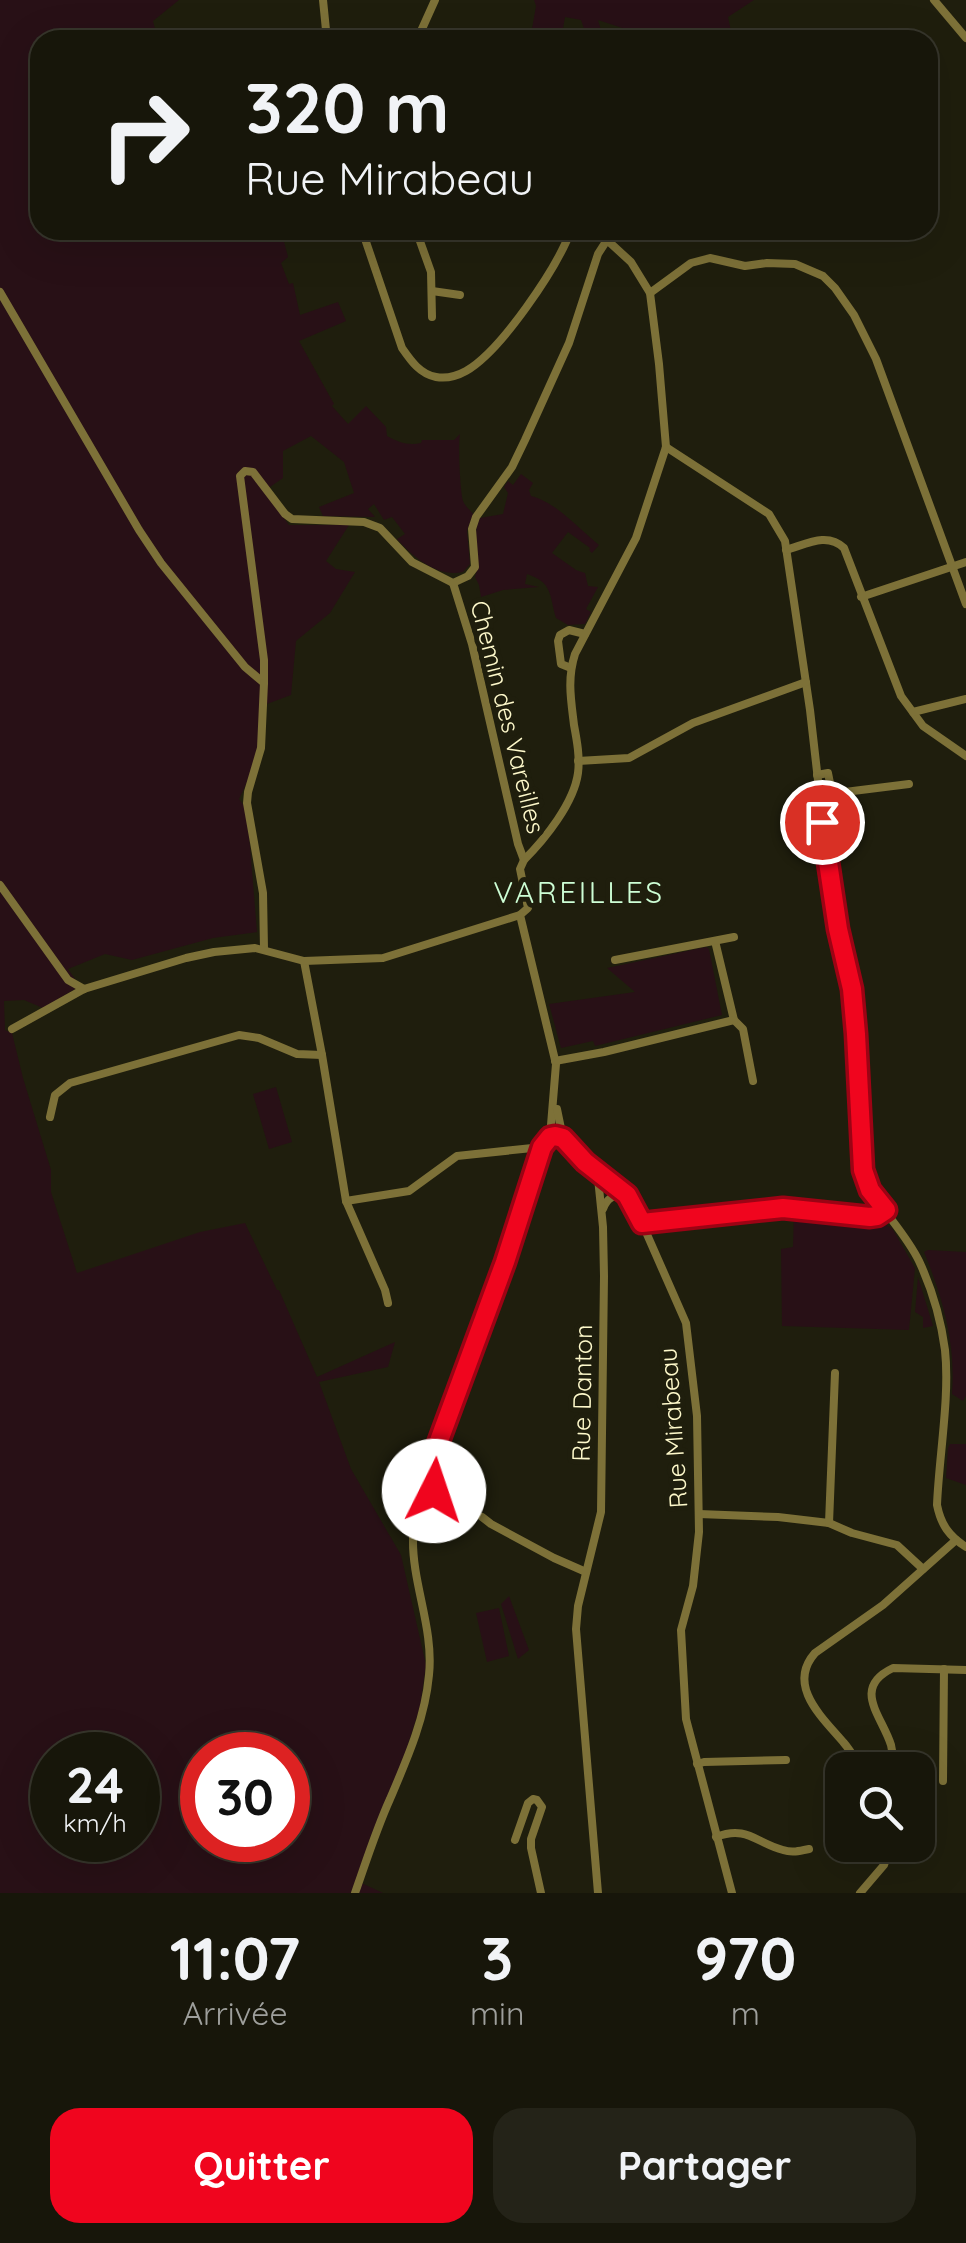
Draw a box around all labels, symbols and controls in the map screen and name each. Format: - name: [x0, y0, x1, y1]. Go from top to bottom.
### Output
- text: 320 m: [245, 63, 450, 151]
- icon: right: [80, 70, 210, 200]
- text: Rue Mirabeau: [245, 150, 534, 206]
- street label: Chemin des Vareilles: [465, 597, 552, 837]
- pin: [780, 780, 865, 865]
- icon: arrive: [795, 795, 850, 850]
- district label: VAREILLES: [493, 873, 665, 911]
- street label: Rue Danton: [565, 1324, 598, 1462]
- street label: Rue Mirabeau: [651, 1347, 694, 1509]
- position arrow: [382, 1439, 486, 1543]
- speed limit sign: 30: [180, 1732, 310, 1862]
- map controls: [825, 1752, 935, 1862]
- button: search: [825, 1752, 935, 1862]
- text: 24: [66, 1753, 124, 1816]
- text: km/h: [63, 1807, 127, 1838]
- text: 11:07: [170, 1920, 300, 1995]
- text: 3: [481, 1920, 513, 1995]
- text: 970: [694, 1920, 796, 1995]
- text: Arrivée: [182, 1993, 288, 2033]
- text: min: [470, 1993, 524, 2033]
- text: m: [731, 1993, 760, 2033]
- button: Quitter: [50, 2108, 473, 2223]
- button: Partager: [493, 2108, 916, 2223]

